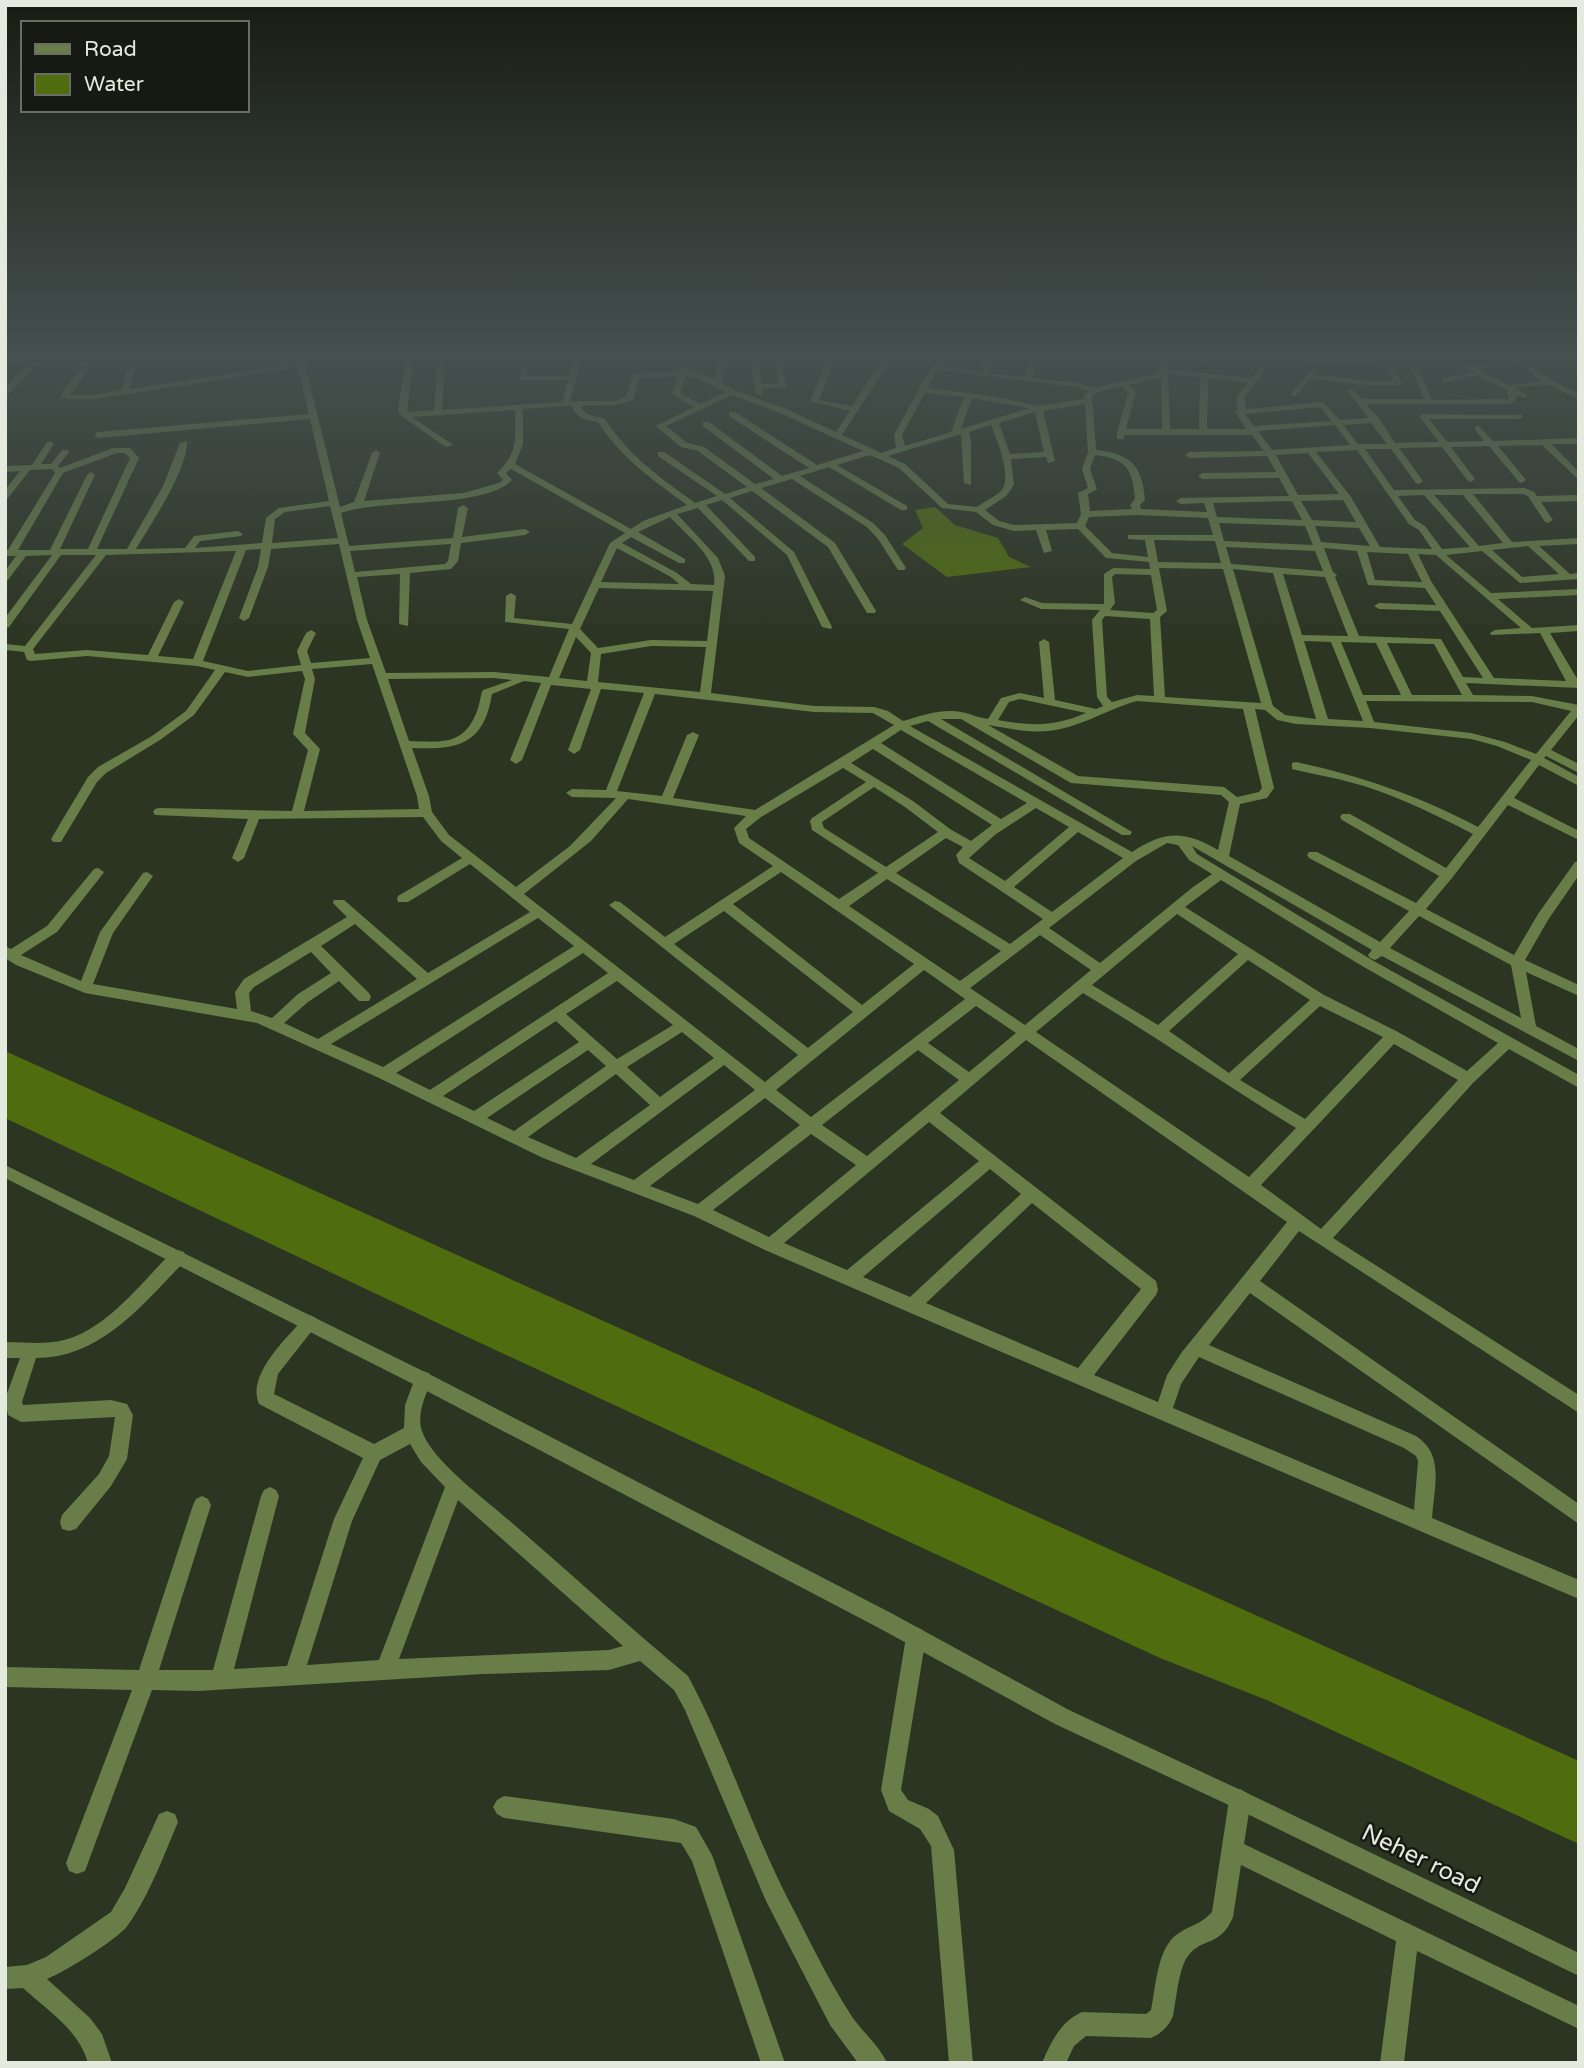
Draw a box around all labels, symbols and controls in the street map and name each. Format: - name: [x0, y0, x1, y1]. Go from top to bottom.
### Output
- legend: [21, 21, 248, 112]
- text: Road: [84, 37, 137, 62]
- text: Water: [84, 72, 144, 97]
- street label: Neher road: [1357, 1818, 1485, 1900]

